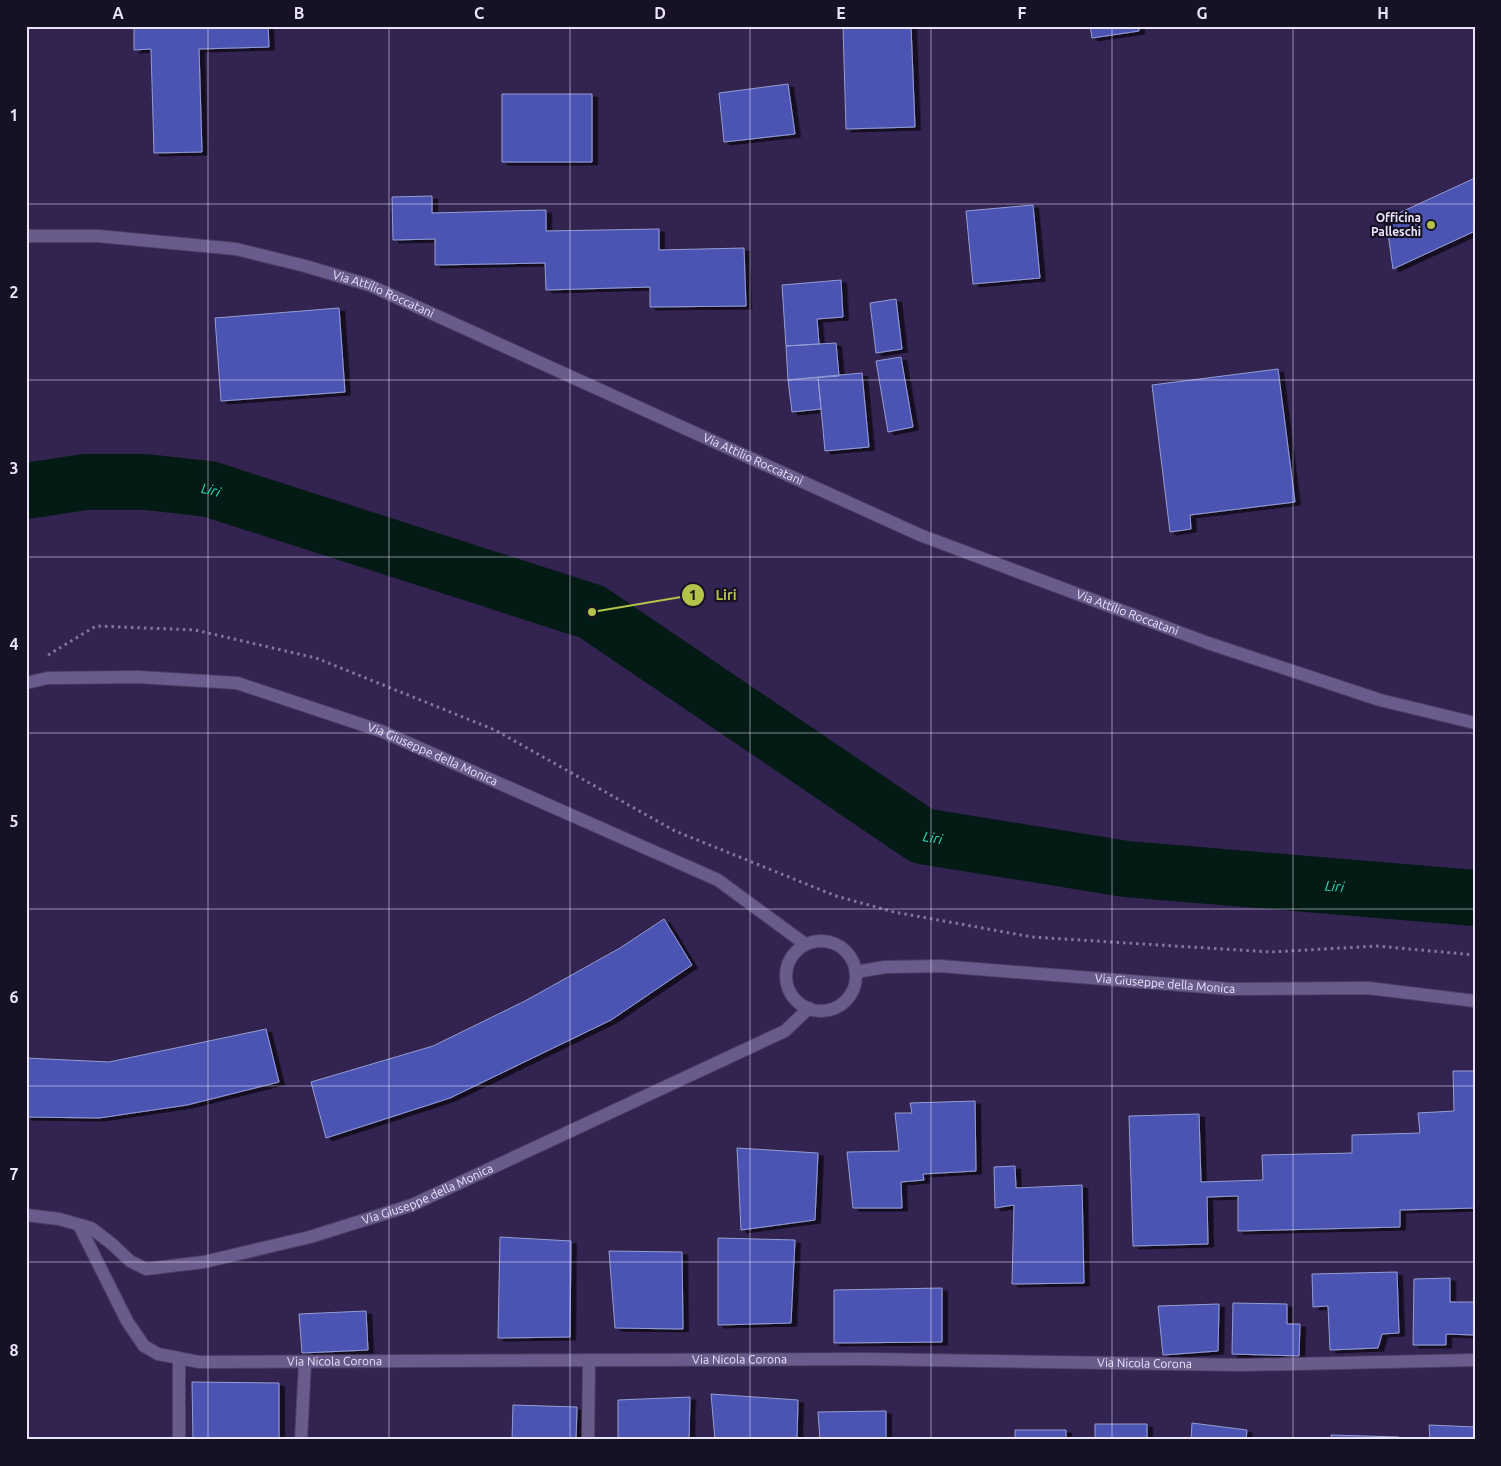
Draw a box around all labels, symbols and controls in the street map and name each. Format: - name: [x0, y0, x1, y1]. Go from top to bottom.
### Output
- text: A: [112, 4, 124, 22]
- text: B: [294, 4, 304, 22]
- text: C: [474, 4, 484, 22]
- text: D: [654, 4, 666, 22]
- text: E: [836, 4, 846, 22]
- text: F: [1018, 4, 1027, 22]
- text: G: [1196, 4, 1208, 22]
- text: H: [1377, 4, 1389, 22]
- text: 1: [9, 106, 19, 124]
- place label: Officina Palleschi: [1371, 211, 1421, 238]
- marker: Officina Palleschi: [1425, 219, 1437, 231]
- street label: Via Attilio Roccatani: [331, 268, 436, 320]
- text: 2: [9, 283, 19, 301]
- street label: Via Attilio Roccatani: [701, 430, 805, 487]
- text: 3: [9, 459, 19, 477]
- water label: Liri: [200, 480, 223, 500]
- callout: Liri: [681, 580, 747, 609]
- text: 1: [689, 586, 697, 603]
- text: Liri: [715, 587, 737, 603]
- street label: Via Attilio Roccatani: [1075, 587, 1181, 637]
- text: 4: [9, 635, 19, 653]
- street label: Via Giuseppe della Monica: [366, 720, 500, 788]
- text: 5: [9, 812, 19, 830]
- water label: Liri: [922, 828, 944, 847]
- water label: Liri: [1324, 878, 1345, 895]
- street label: Via Giuseppe della Monica: [1094, 971, 1235, 995]
- text: 6: [9, 988, 19, 1006]
- street label: Via Giuseppe della Monica: [360, 1161, 495, 1226]
- text: 7: [9, 1165, 19, 1183]
- text: 8: [9, 1341, 19, 1359]
- street label: Via Nicola Corona: [692, 1352, 787, 1366]
- street label: Via Nicola Corona: [287, 1354, 382, 1368]
- street label: Via Nicola Corona: [1097, 1356, 1192, 1370]

